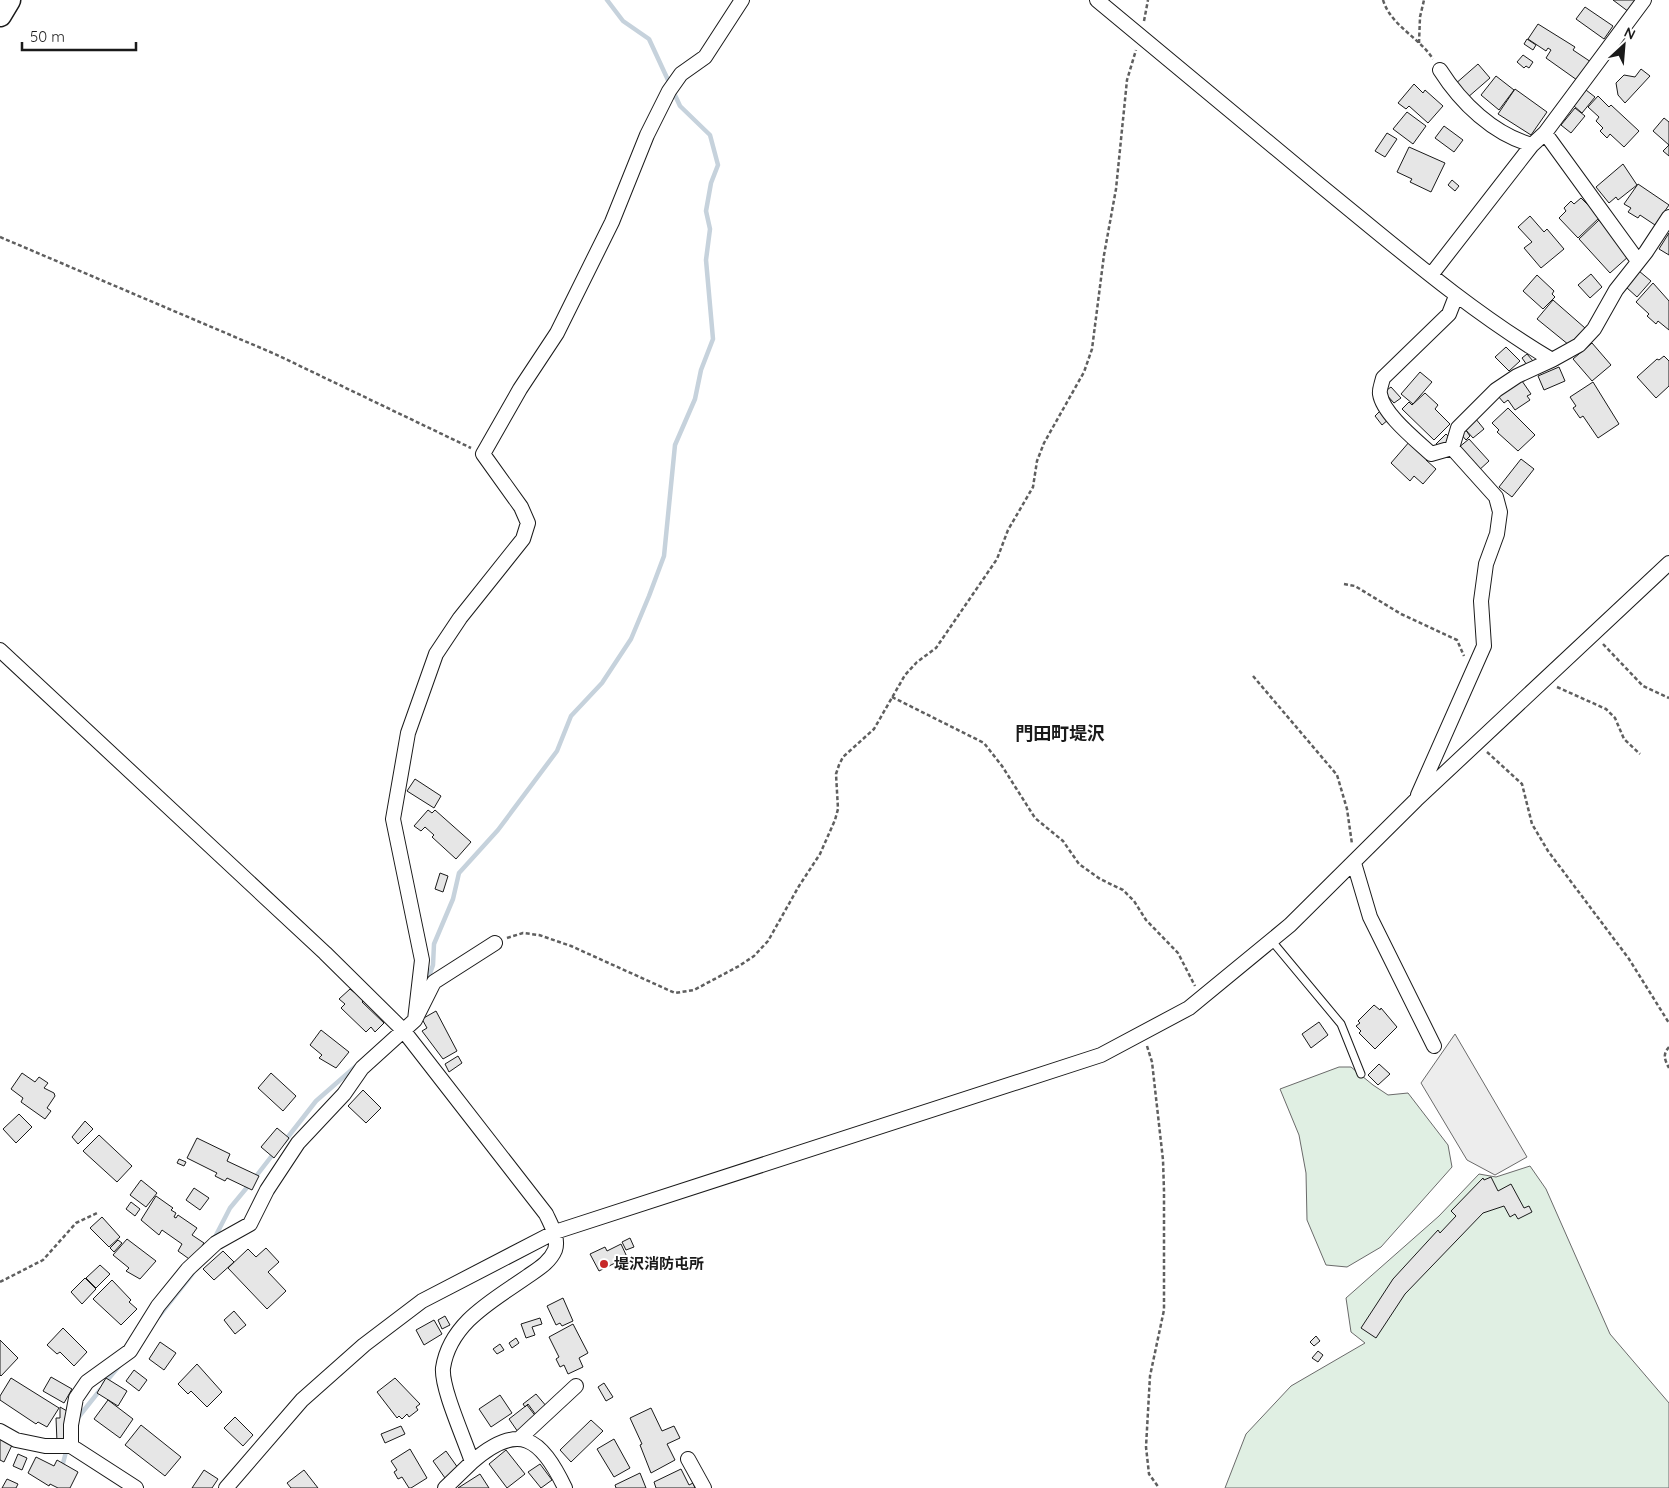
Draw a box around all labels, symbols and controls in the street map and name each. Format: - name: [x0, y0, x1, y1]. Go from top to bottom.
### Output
- scale bar: [22, 20, 136, 52]
- north arrow: [1599, 20, 1649, 70]
- text: N: [1621, 23, 1638, 44]
- text: 50 m: [30, 27, 65, 46]
- district label: 門田町堤沢: [1015, 722, 1105, 745]
- place label: 堤沢消防屯所: [614, 1254, 704, 1273]
- marker: 堤沢消防屯所: [598, 1258, 610, 1270]

